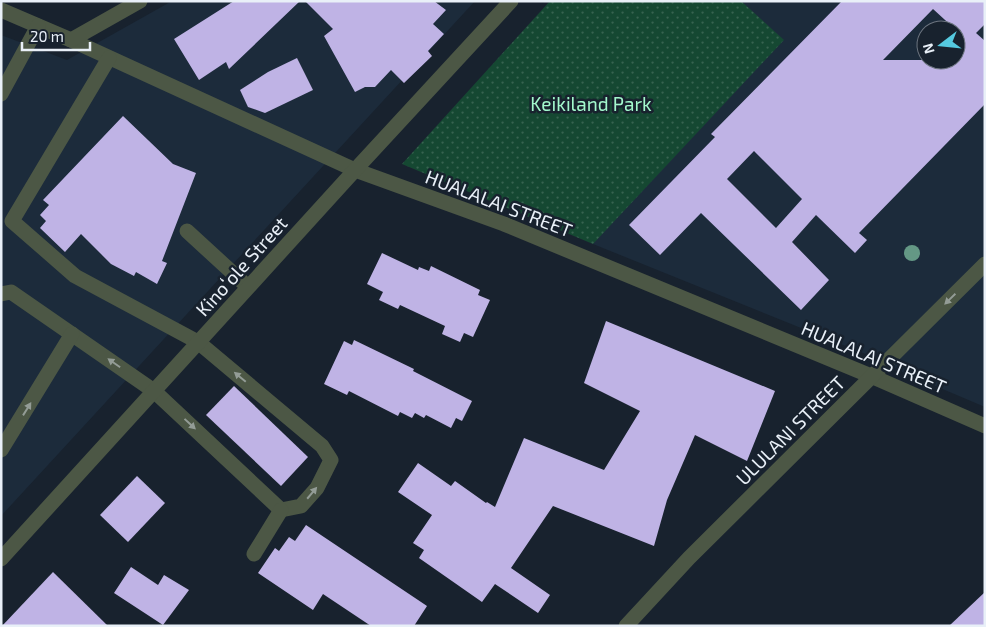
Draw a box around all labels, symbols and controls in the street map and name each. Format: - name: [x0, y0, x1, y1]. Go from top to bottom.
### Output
- scale bar: [22, 20, 90, 52]
- north arrow: [916, 20, 966, 70]
- text: 20 m: [30, 27, 64, 45]
- text: N: [918, 42, 938, 56]
- park label: Keikiland Park: [530, 92, 652, 115]
- street label: HUALALAI STREET: [422, 164, 576, 242]
- street label: Kinoʻole Street: [190, 212, 292, 320]
- one-way arrow: [944, 292, 956, 304]
- street label: HUALALAI STREET: [798, 316, 950, 398]
- one-way arrow: [107, 358, 121, 368]
- street label: ULULANI STREET: [731, 371, 849, 489]
- one-way arrow: [234, 372, 246, 383]
- one-way arrow: [22, 402, 31, 415]
- one-way arrow: [183, 418, 195, 430]
- one-way arrow: [306, 487, 317, 499]

